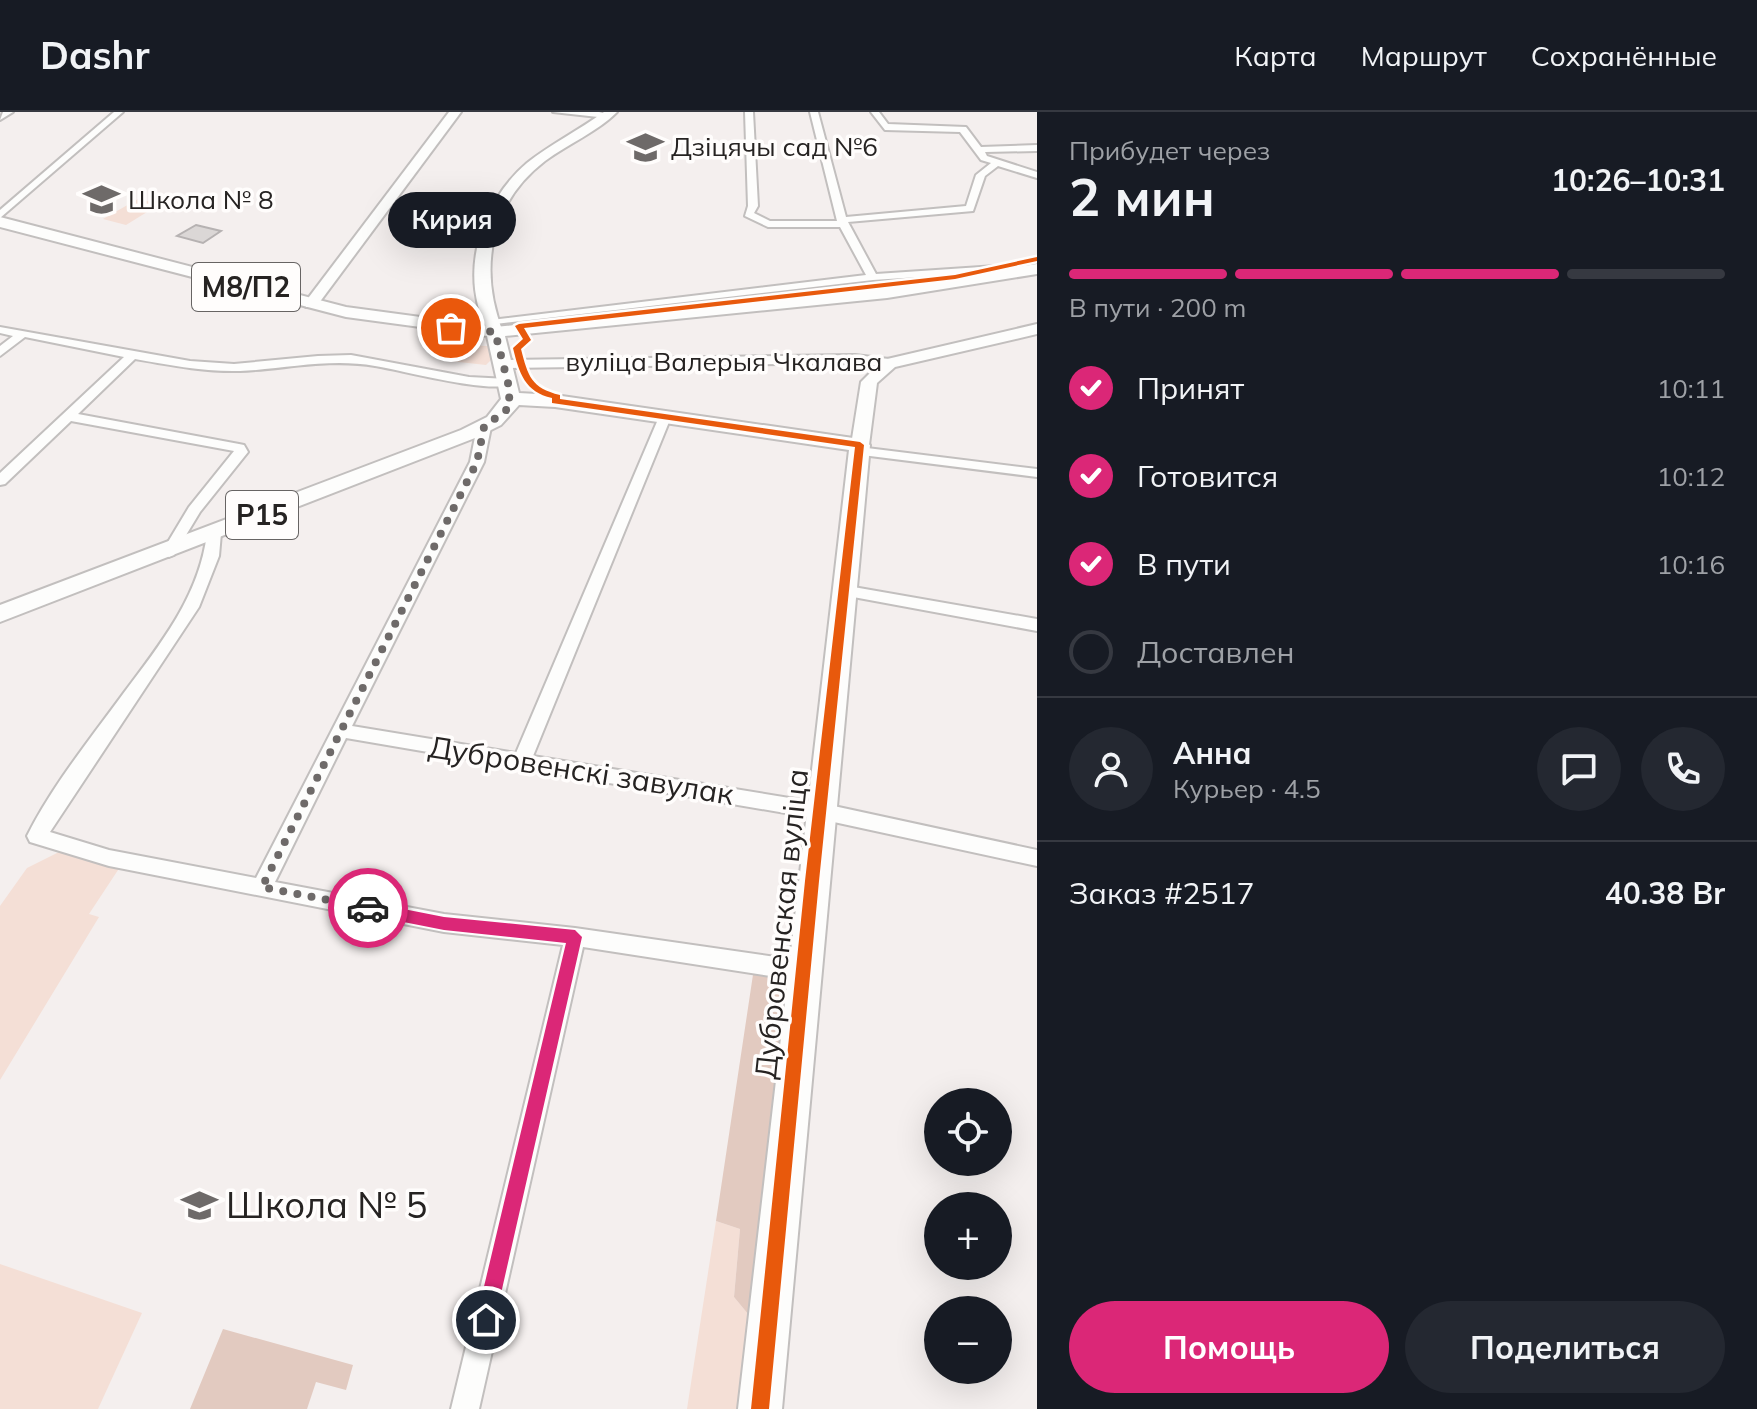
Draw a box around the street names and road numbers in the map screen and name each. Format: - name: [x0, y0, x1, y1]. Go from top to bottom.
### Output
- road number: М8/П2: [192, 263, 300, 311]
- street label: вуліца Валерыя Чкалава: [566, 345, 882, 378]
- road number: Р15: [226, 491, 298, 539]
- street label: Дубровенскі завулак: [426, 727, 737, 813]
- street label: Дубровенская вуліца: [746, 767, 816, 1081]

